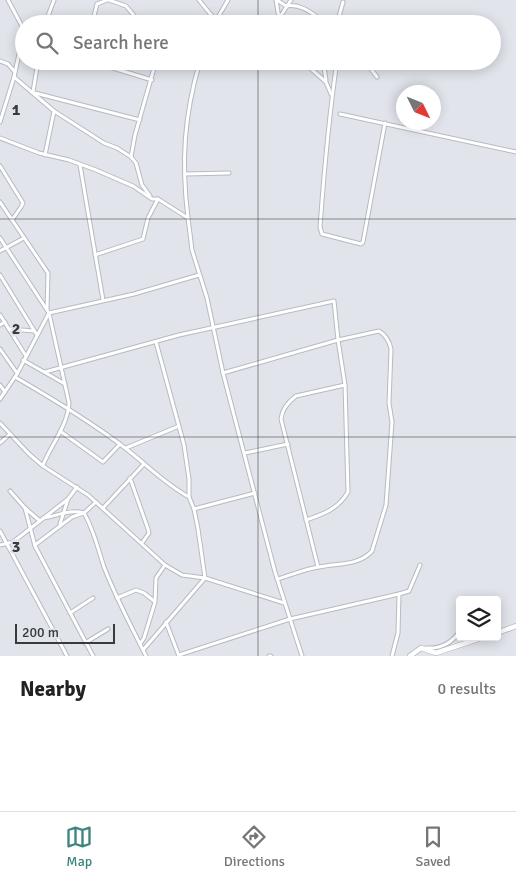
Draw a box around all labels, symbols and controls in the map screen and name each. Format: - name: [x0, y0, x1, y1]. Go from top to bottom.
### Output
- search box: [15, 15, 501, 70]
- icon: search: [33, 29, 61, 57]
- text: Search here: [73, 31, 169, 55]
- north arrow: [396, 85, 441, 130]
- text: 1: [12, 100, 21, 120]
- text: 2: [12, 319, 20, 339]
- text: 3: [12, 537, 20, 557]
- map controls: [456, 596, 501, 641]
- button: layers: [456, 596, 501, 641]
- scale bar: [15, 621, 115, 644]
- text: 200 m: [22, 624, 59, 641]
- text: Nearby: [20, 676, 86, 702]
- text: 0 results: [437, 679, 496, 699]
- tab: Map: [65, 823, 93, 870]
- tab: Directions: [224, 823, 285, 870]
- tab: Saved: [415, 823, 451, 870]

